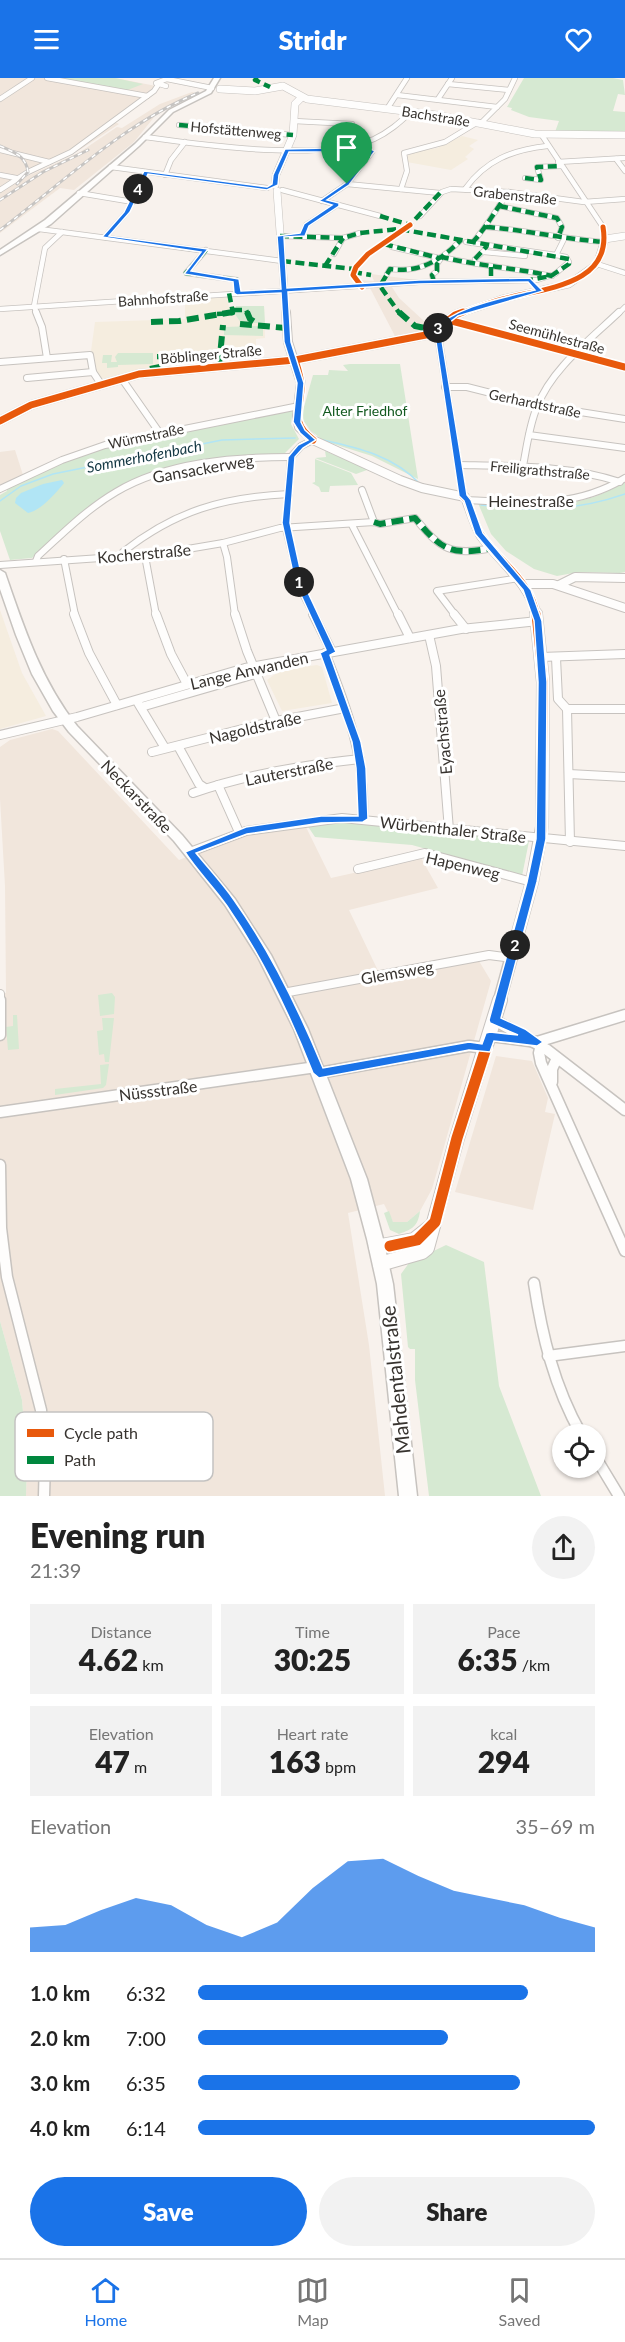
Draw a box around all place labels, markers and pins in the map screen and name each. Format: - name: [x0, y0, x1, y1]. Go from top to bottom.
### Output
- pin: [321, 122, 372, 184]
- pin: 4: [123, 174, 153, 204]
- pin: 3: [423, 313, 453, 343]
- pin: 1: [284, 567, 314, 597]
- pin: 2: [500, 930, 530, 960]

